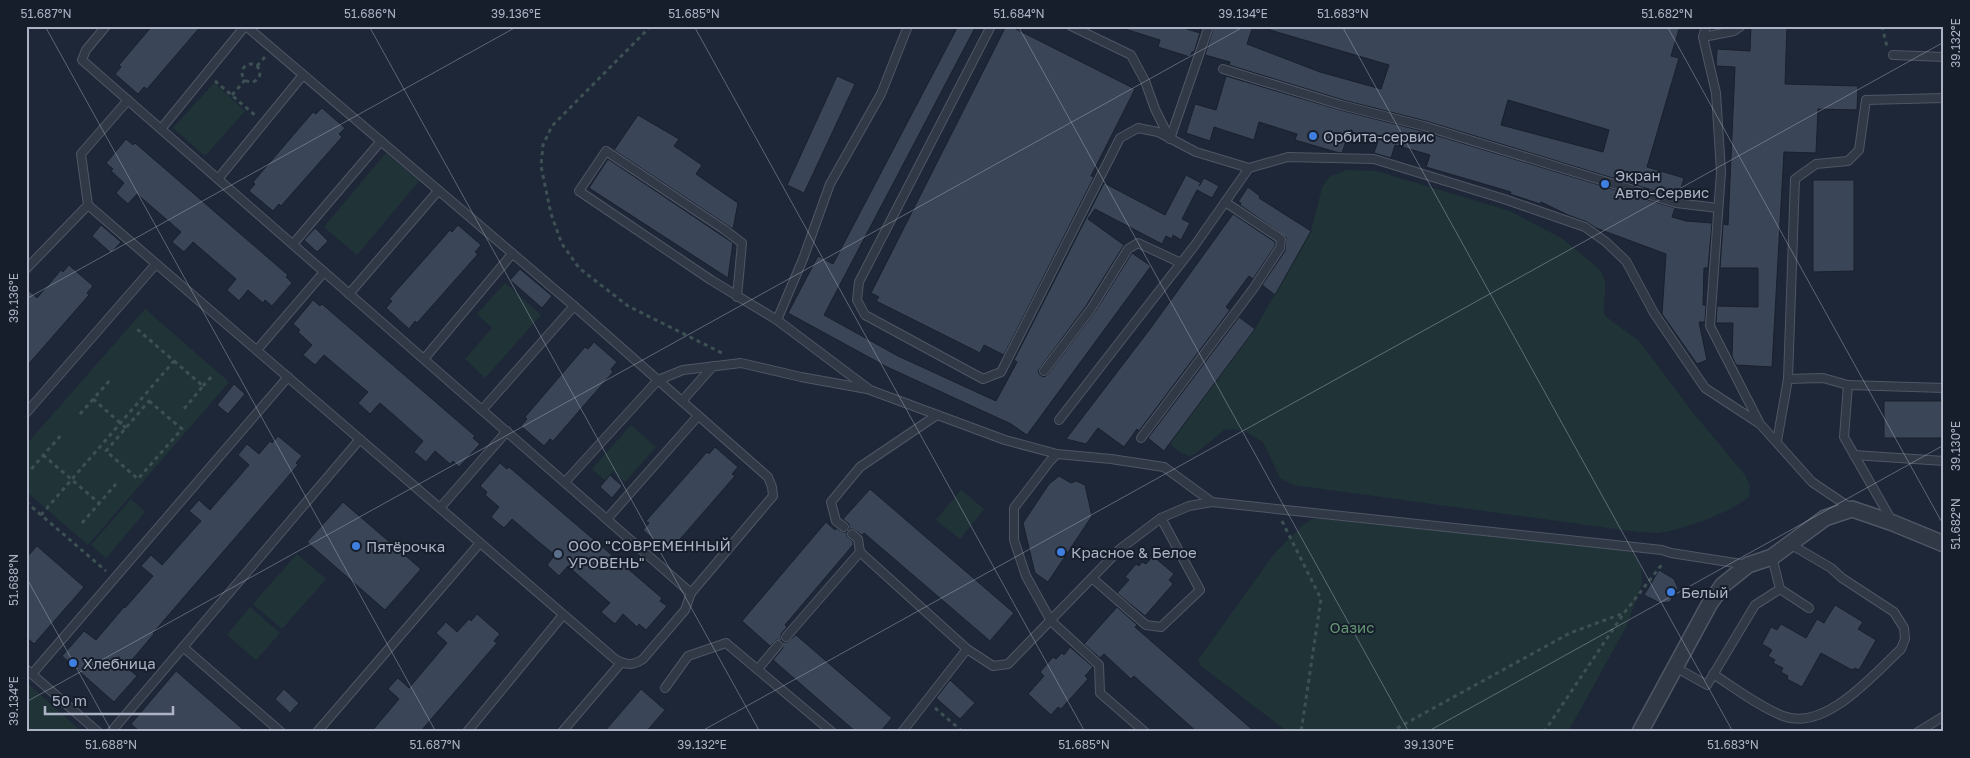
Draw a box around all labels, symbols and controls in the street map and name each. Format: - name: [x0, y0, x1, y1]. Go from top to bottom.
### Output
- text: 51.687°N: [20, 6, 72, 21]
- text: 51.686°N: [344, 6, 396, 21]
- text: 39.136°E: [491, 6, 541, 21]
- text: 51.685°N: [668, 6, 720, 21]
- text: 51.684°N: [993, 6, 1045, 21]
- text: 39.134°E: [1218, 6, 1268, 21]
- text: 51.683°N: [1317, 6, 1369, 21]
- text: 51.682°N: [1641, 6, 1693, 21]
- text: 39.132°E: [1948, 18, 1963, 68]
- place label: Орбита-сервис: [1323, 127, 1435, 145]
- marker: Орбита-сервис: [1307, 130, 1319, 142]
- place label: Экран Авто-Сервис: [1615, 166, 1709, 201]
- marker: Экран Авто-Сервис: [1599, 178, 1611, 190]
- text: 39.136°E: [6, 273, 21, 323]
- text: 39.130°E: [1948, 421, 1963, 471]
- text: 51.682°N: [1948, 498, 1963, 550]
- place label: ООО "СОВРЕМЕННЫЙ УРОВЕНЬ": [568, 536, 731, 571]
- place label: Пятёрочка: [366, 537, 445, 555]
- marker: Пятёрочка: [350, 540, 362, 552]
- place label: Красное & Белое: [1071, 543, 1197, 561]
- marker: Красное & Белое: [1055, 546, 1067, 558]
- marker: ООО "СОВРЕМЕННЫЙ УРОВЕНЬ": [552, 548, 564, 560]
- text: 51.688°N: [6, 554, 21, 606]
- place label: Белый: [1681, 583, 1728, 601]
- marker: Белый: [1665, 586, 1677, 598]
- park label: Оазис: [1330, 618, 1374, 636]
- place label: Хлебница: [83, 654, 156, 672]
- marker: Хлебница: [67, 657, 79, 669]
- text: 39.134°E: [6, 676, 21, 726]
- scale bar: [45, 683, 172, 715]
- text: 50 m: [52, 691, 87, 709]
- text: 51.688°N: [85, 737, 137, 752]
- text: 51.687°N: [409, 737, 461, 752]
- text: 39.132°E: [677, 737, 727, 752]
- text: 51.685°N: [1058, 737, 1110, 752]
- text: 39.130°E: [1404, 737, 1454, 752]
- text: 51.683°N: [1707, 737, 1759, 752]

